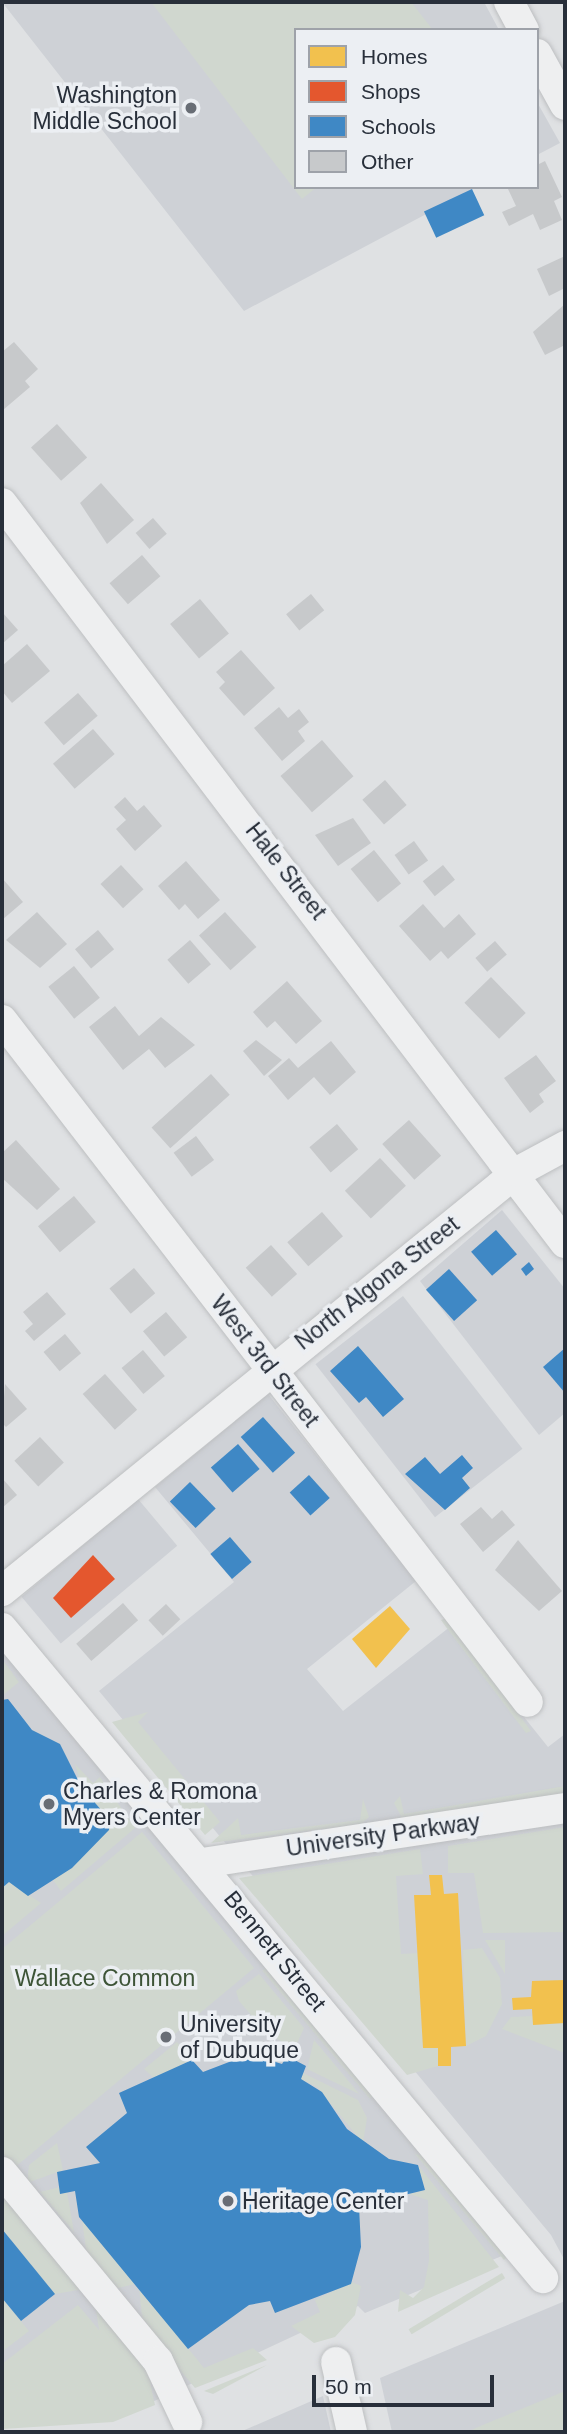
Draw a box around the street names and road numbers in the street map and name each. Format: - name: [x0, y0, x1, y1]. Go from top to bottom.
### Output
- street label: Hale Street: [240, 817, 332, 925]
- street label: North Algona Street: [289, 1210, 465, 1356]
- street label: West 3rd Street: [205, 1290, 325, 1432]
- street label: University Parkway: [284, 1808, 482, 1862]
- street label: Bennett Street: [218, 1885, 332, 2017]

